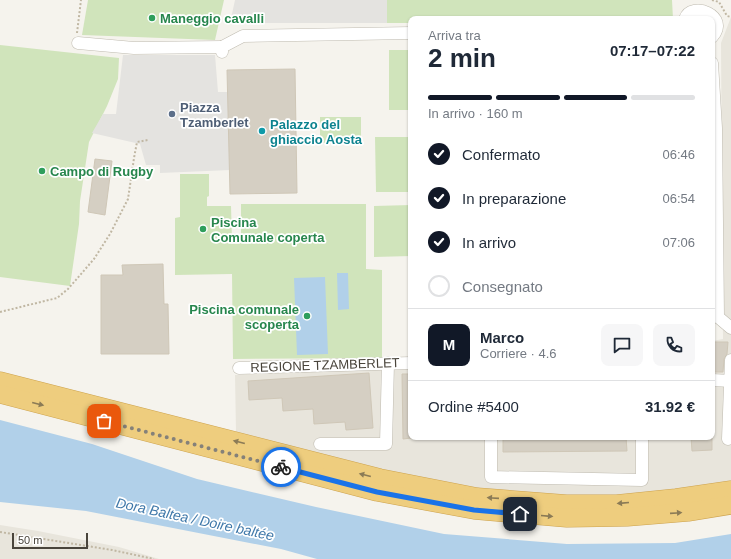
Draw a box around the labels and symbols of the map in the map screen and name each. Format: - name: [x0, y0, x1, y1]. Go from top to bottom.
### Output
- place label: Maneggio cavalli: [160, 11, 264, 26]
- marker: Maneggio cavalli: [147, 13, 157, 23]
- place label: Piazza Tzamberlet: [180, 100, 249, 130]
- marker: Piazza Tzamberlet: [167, 109, 177, 119]
- place label: Palazzo del ghiaccio Aosta: [270, 117, 363, 147]
- marker: Palazzo del ghiaccio Aosta: [257, 126, 267, 136]
- place label: Campo di Rugby: [50, 164, 154, 179]
- marker: Campo di Rugby: [37, 166, 47, 176]
- place label: Piscina Comunale coperta: [211, 215, 325, 245]
- marker: Piscina Comunale coperta: [198, 224, 208, 234]
- place label: Piscina comunale scoperta: [189, 302, 300, 332]
- marker: Piscina comunale scoperta: [302, 311, 312, 321]
- street label: REGIONE TZAMBERLET: [250, 355, 400, 375]
- one-way arrow: [32, 401, 44, 407]
- pin: [87, 404, 121, 438]
- one-way arrow: [233, 439, 246, 445]
- courier: [261, 447, 301, 487]
- one-way arrow: [359, 471, 372, 477]
- water label: Dora Baltea / Doire baltée: [115, 494, 276, 544]
- one-way arrow: [487, 495, 499, 502]
- pin: [503, 497, 537, 531]
- one-way arrow: [617, 500, 629, 506]
- one-way arrow: [670, 510, 682, 517]
- one-way arrow: [541, 513, 553, 519]
- scale bar: [12, 531, 88, 550]

